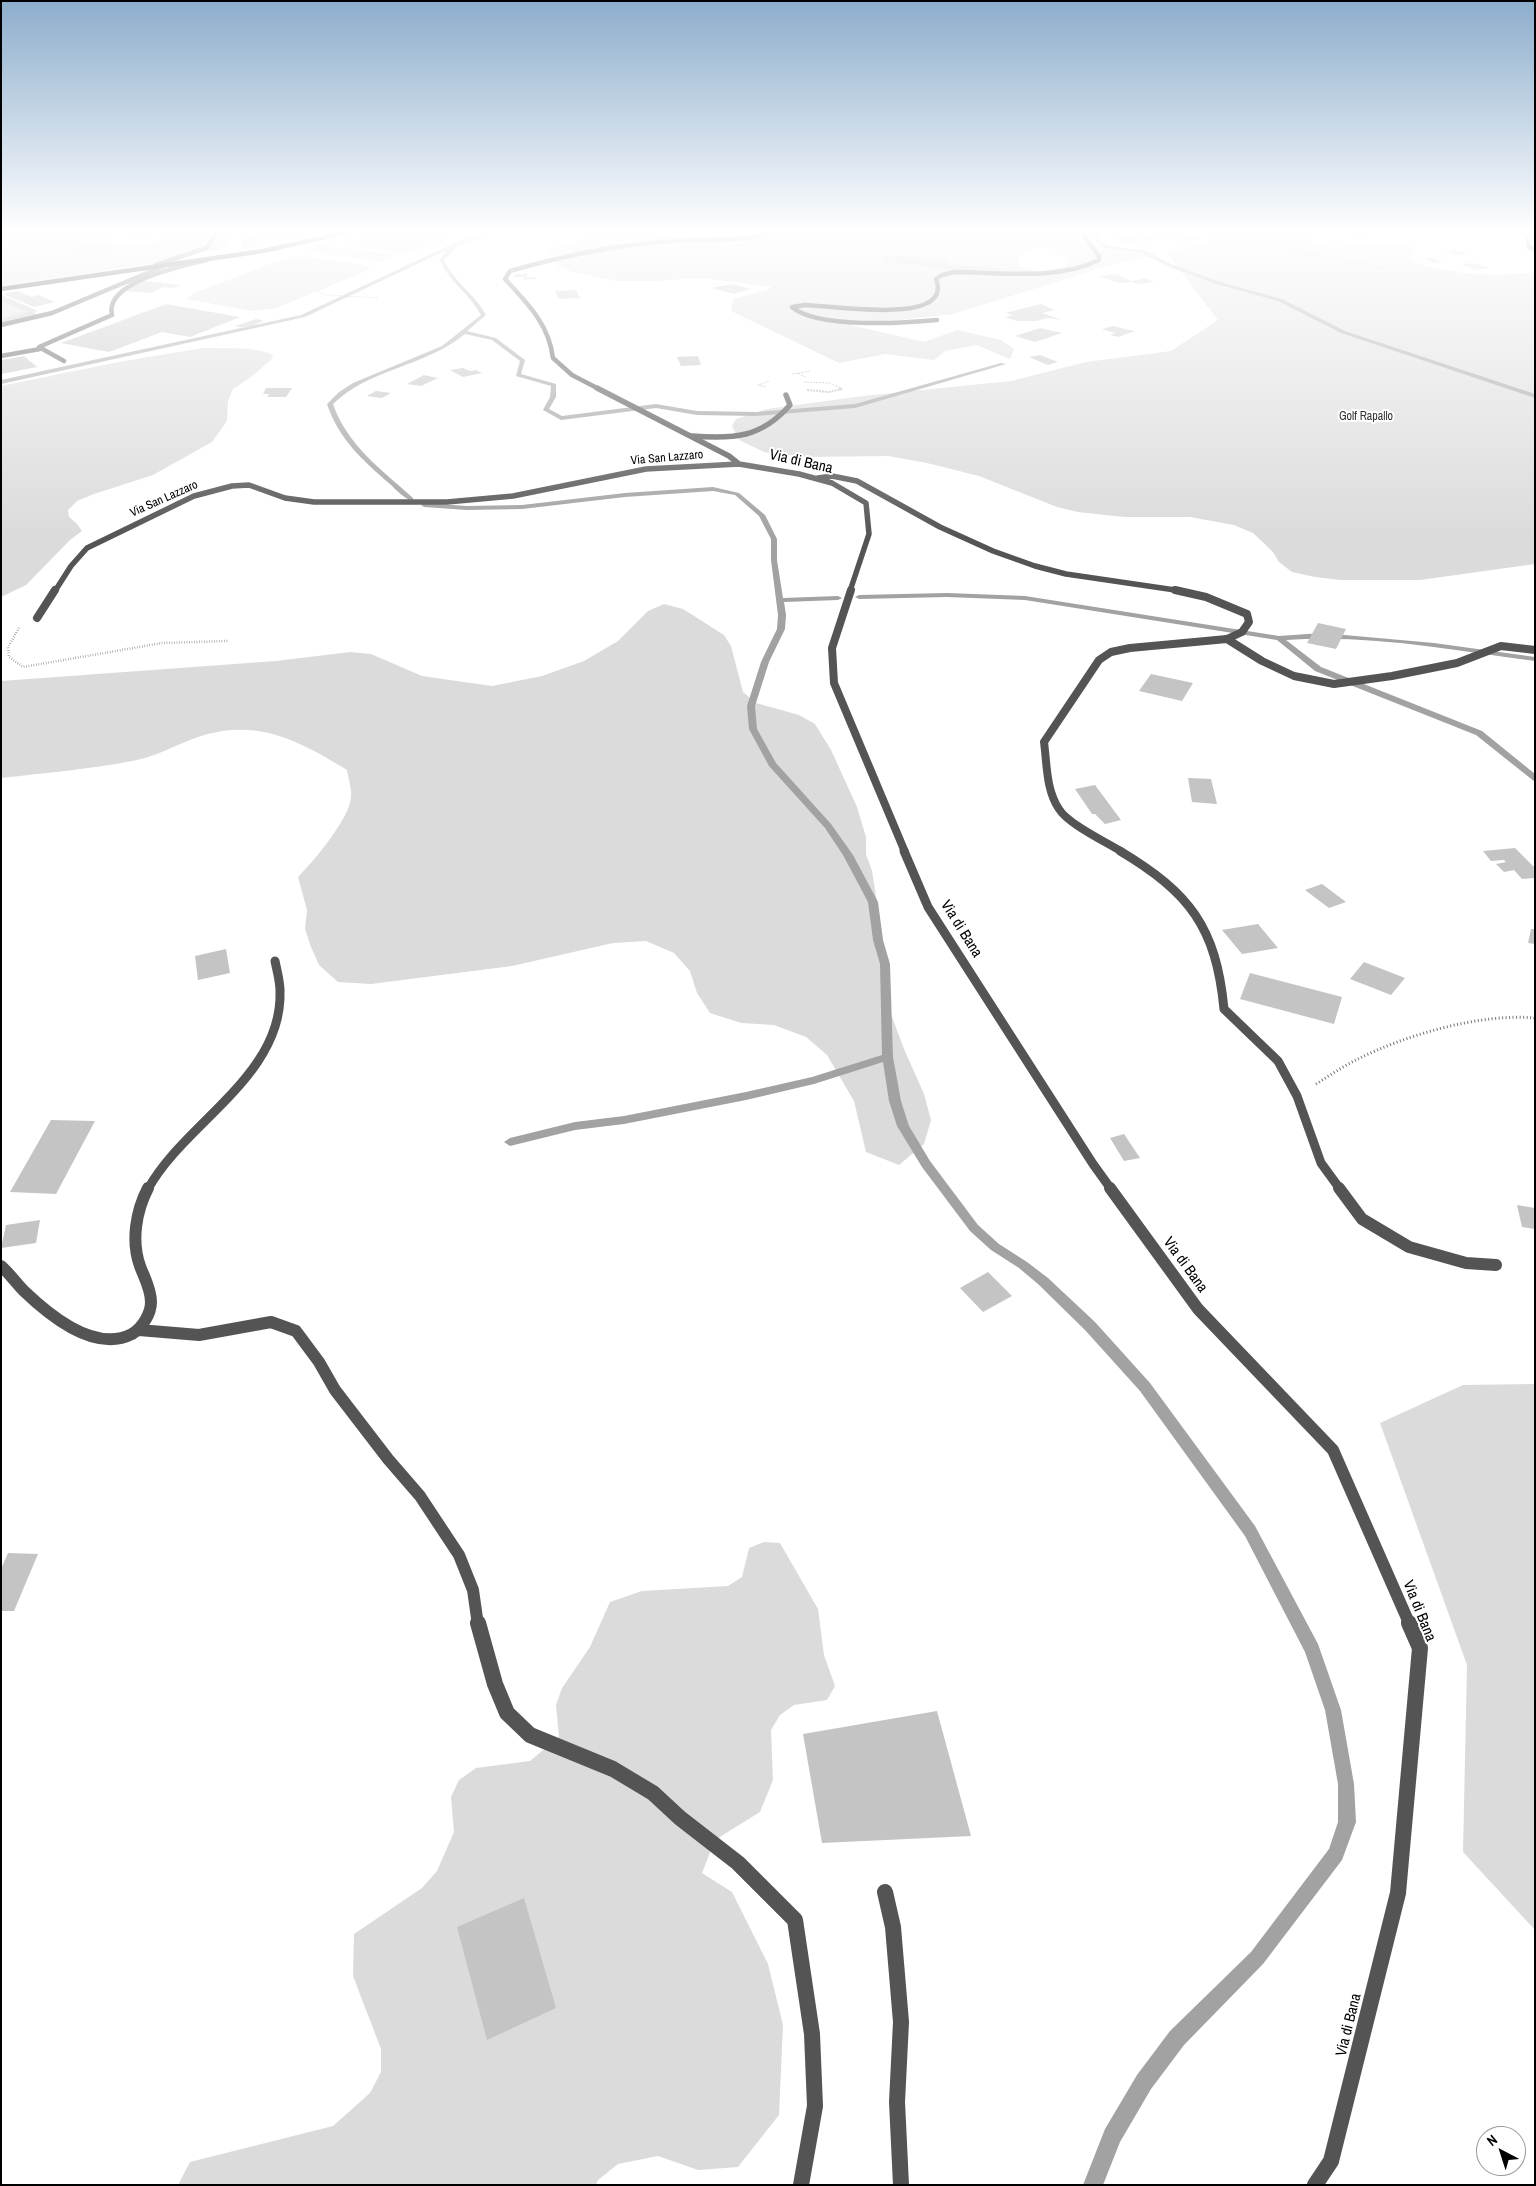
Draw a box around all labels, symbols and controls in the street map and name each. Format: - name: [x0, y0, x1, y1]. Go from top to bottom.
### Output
- park label: Golf Rapallo: [1339, 410, 1393, 424]
- street label: Via di Bana: [768, 446, 834, 478]
- street label: Via San Lazzaro: [630, 448, 704, 468]
- street label: Via San Lazzaro: [128, 478, 200, 520]
- street label: Via di Bana: [936, 897, 986, 961]
- street label: Via di Bana: [1159, 1234, 1211, 1296]
- street label: Via di Bana: [1399, 1578, 1439, 1644]
- street label: Via di Bana: [1333, 1992, 1365, 2058]
- north arrow: [1476, 2126, 1526, 2176]
- text: N: [1483, 2131, 1501, 2150]

